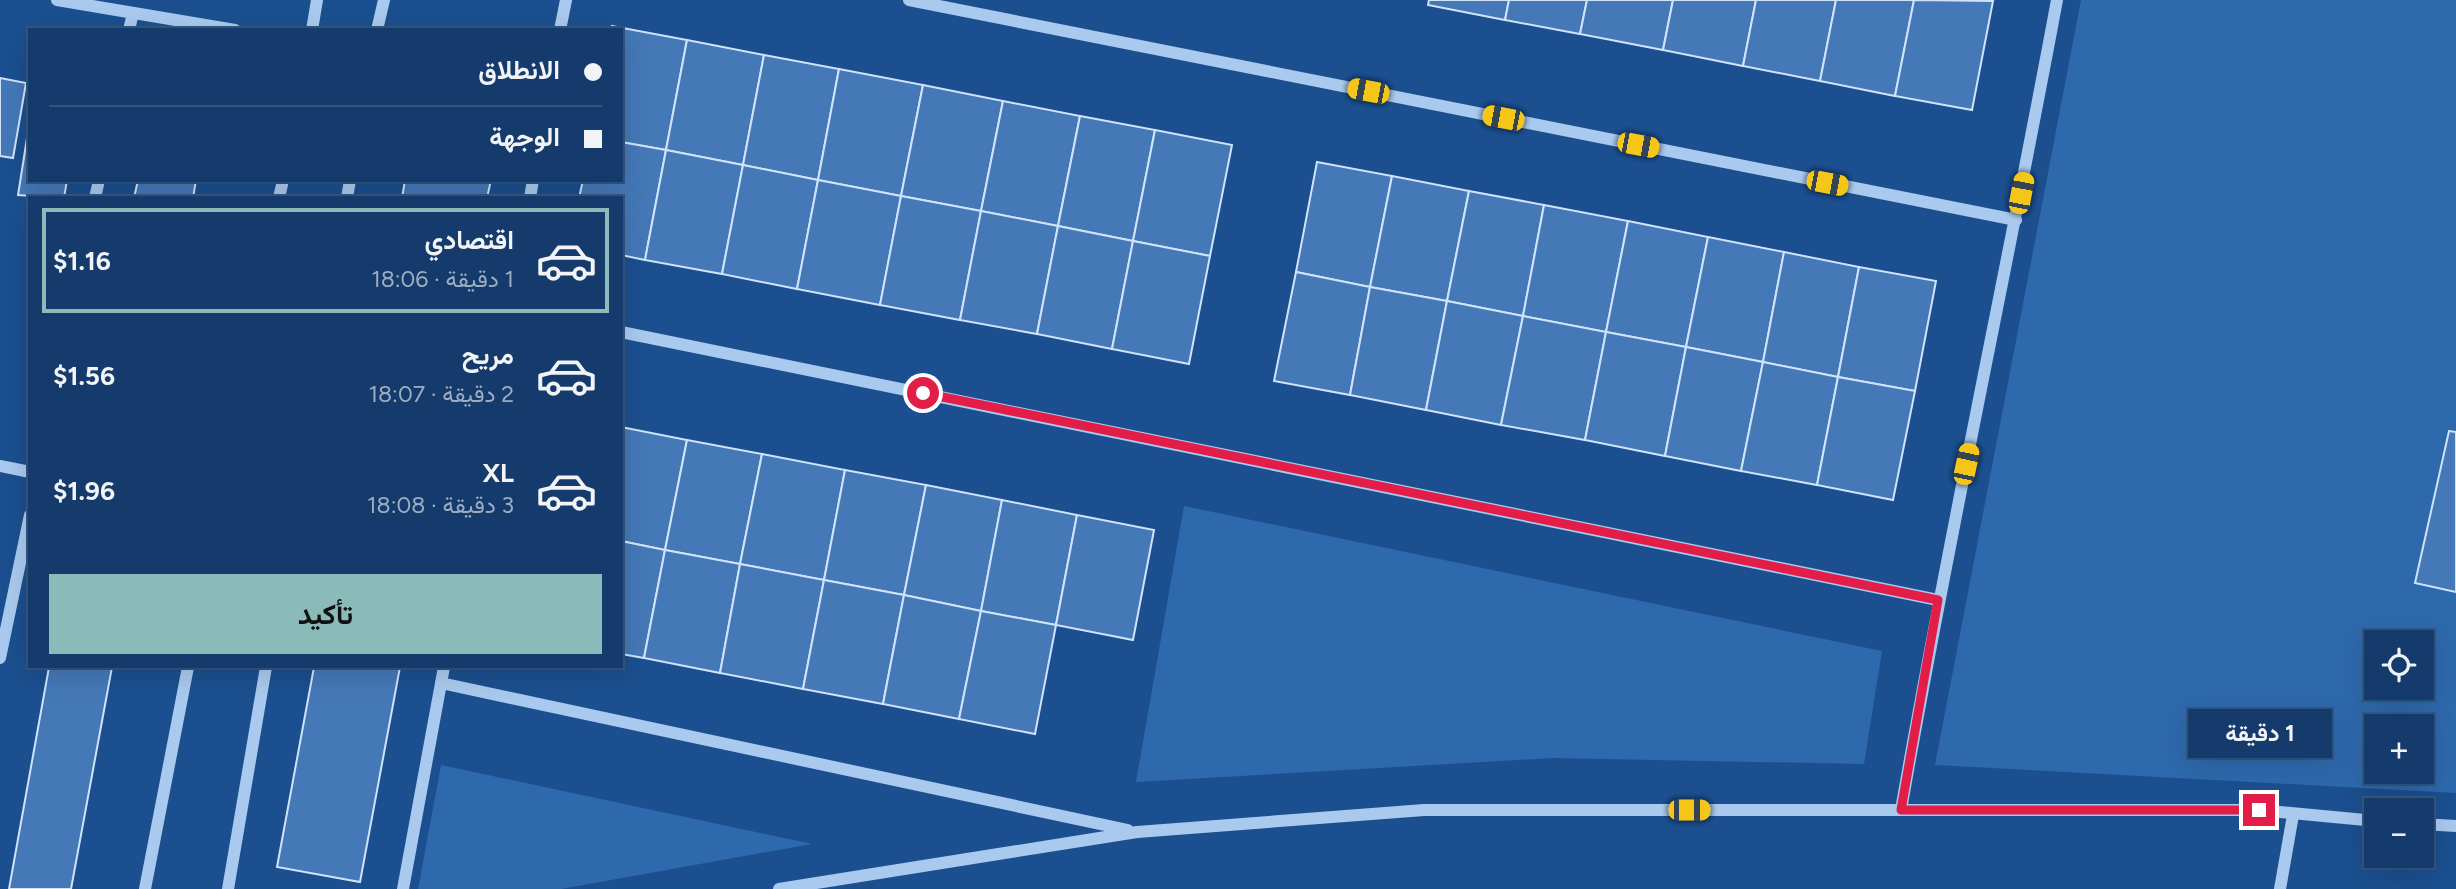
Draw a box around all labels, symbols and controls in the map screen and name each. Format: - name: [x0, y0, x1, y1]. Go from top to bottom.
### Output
- text: الانطلاق: [478, 54, 560, 86]
- car: [1346, 77, 1391, 105]
- car: [1481, 104, 1526, 132]
- text: الوجهة: [489, 121, 560, 153]
- car: [1616, 131, 1661, 159]
- car: [1805, 169, 1850, 197]
- car: [2007, 170, 2036, 216]
- text: اقتصادي: [425, 224, 514, 256]
- icon: car: [535, 229, 598, 292]
- text: $1.16: [53, 245, 111, 277]
- text: 1 دقيقة · 18:06: [371, 265, 514, 293]
- text: مريح: [462, 339, 514, 371]
- icon: car: [535, 344, 598, 407]
- text: $1.56: [53, 360, 115, 392]
- route start: [907, 377, 939, 409]
- text: 2 دقيقة · 18:07: [368, 380, 514, 408]
- car: [1952, 441, 1981, 487]
- text: XL: [482, 457, 514, 489]
- icon: car: [535, 459, 598, 522]
- text: $1.96: [53, 475, 115, 507]
- text: 3 دقيقة · 18:08: [367, 491, 514, 519]
- button: تأكيد: [49, 574, 602, 654]
- map controls: [2364, 630, 2434, 868]
- button: locate: [2364, 630, 2434, 700]
- callout: 1 دقيقة: [2187, 708, 2331, 758]
- button: +: [2364, 714, 2434, 784]
- text: 1 دقيقة: [2225, 719, 2295, 747]
- route end: [2243, 794, 2275, 826]
- button: −: [2364, 798, 2434, 868]
- car: [1669, 800, 1711, 821]

